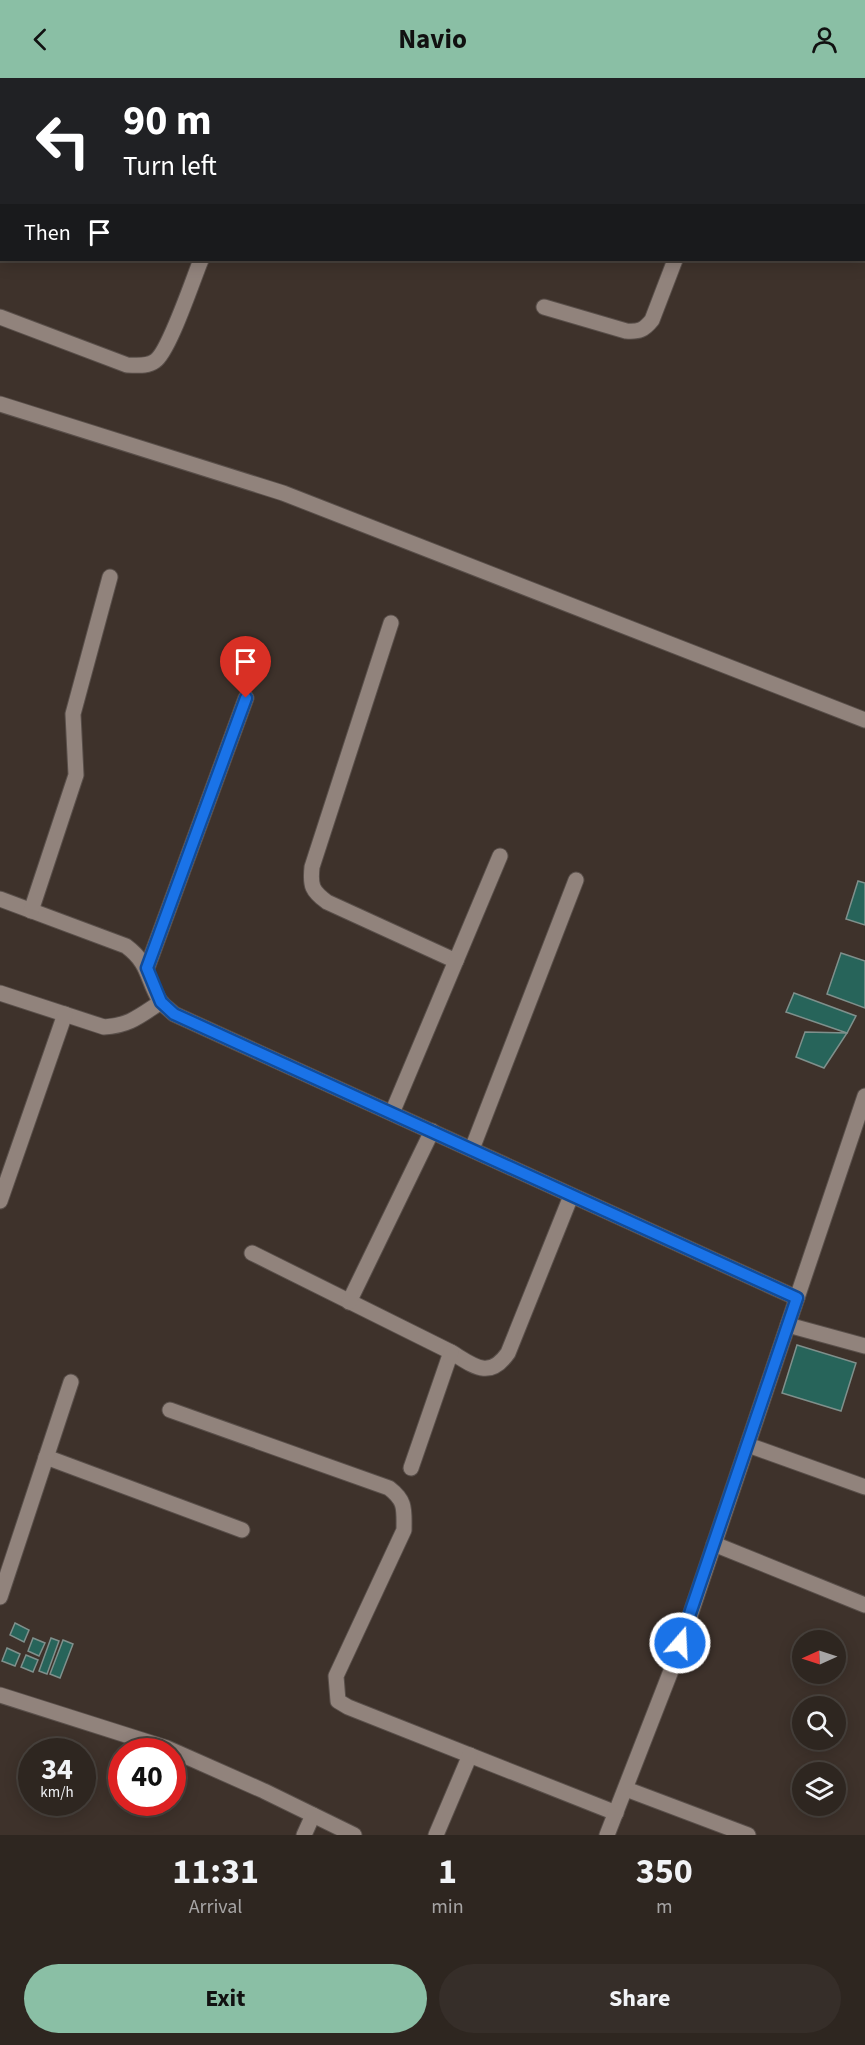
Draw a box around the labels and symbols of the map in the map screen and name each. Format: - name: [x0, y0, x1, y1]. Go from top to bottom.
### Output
- pin: [220, 636, 271, 698]
- position arrow: [648, 1611, 712, 1675]
- north arrow: [792, 1630, 846, 1684]
- speed limit sign: 40: [108, 1738, 186, 1816]

